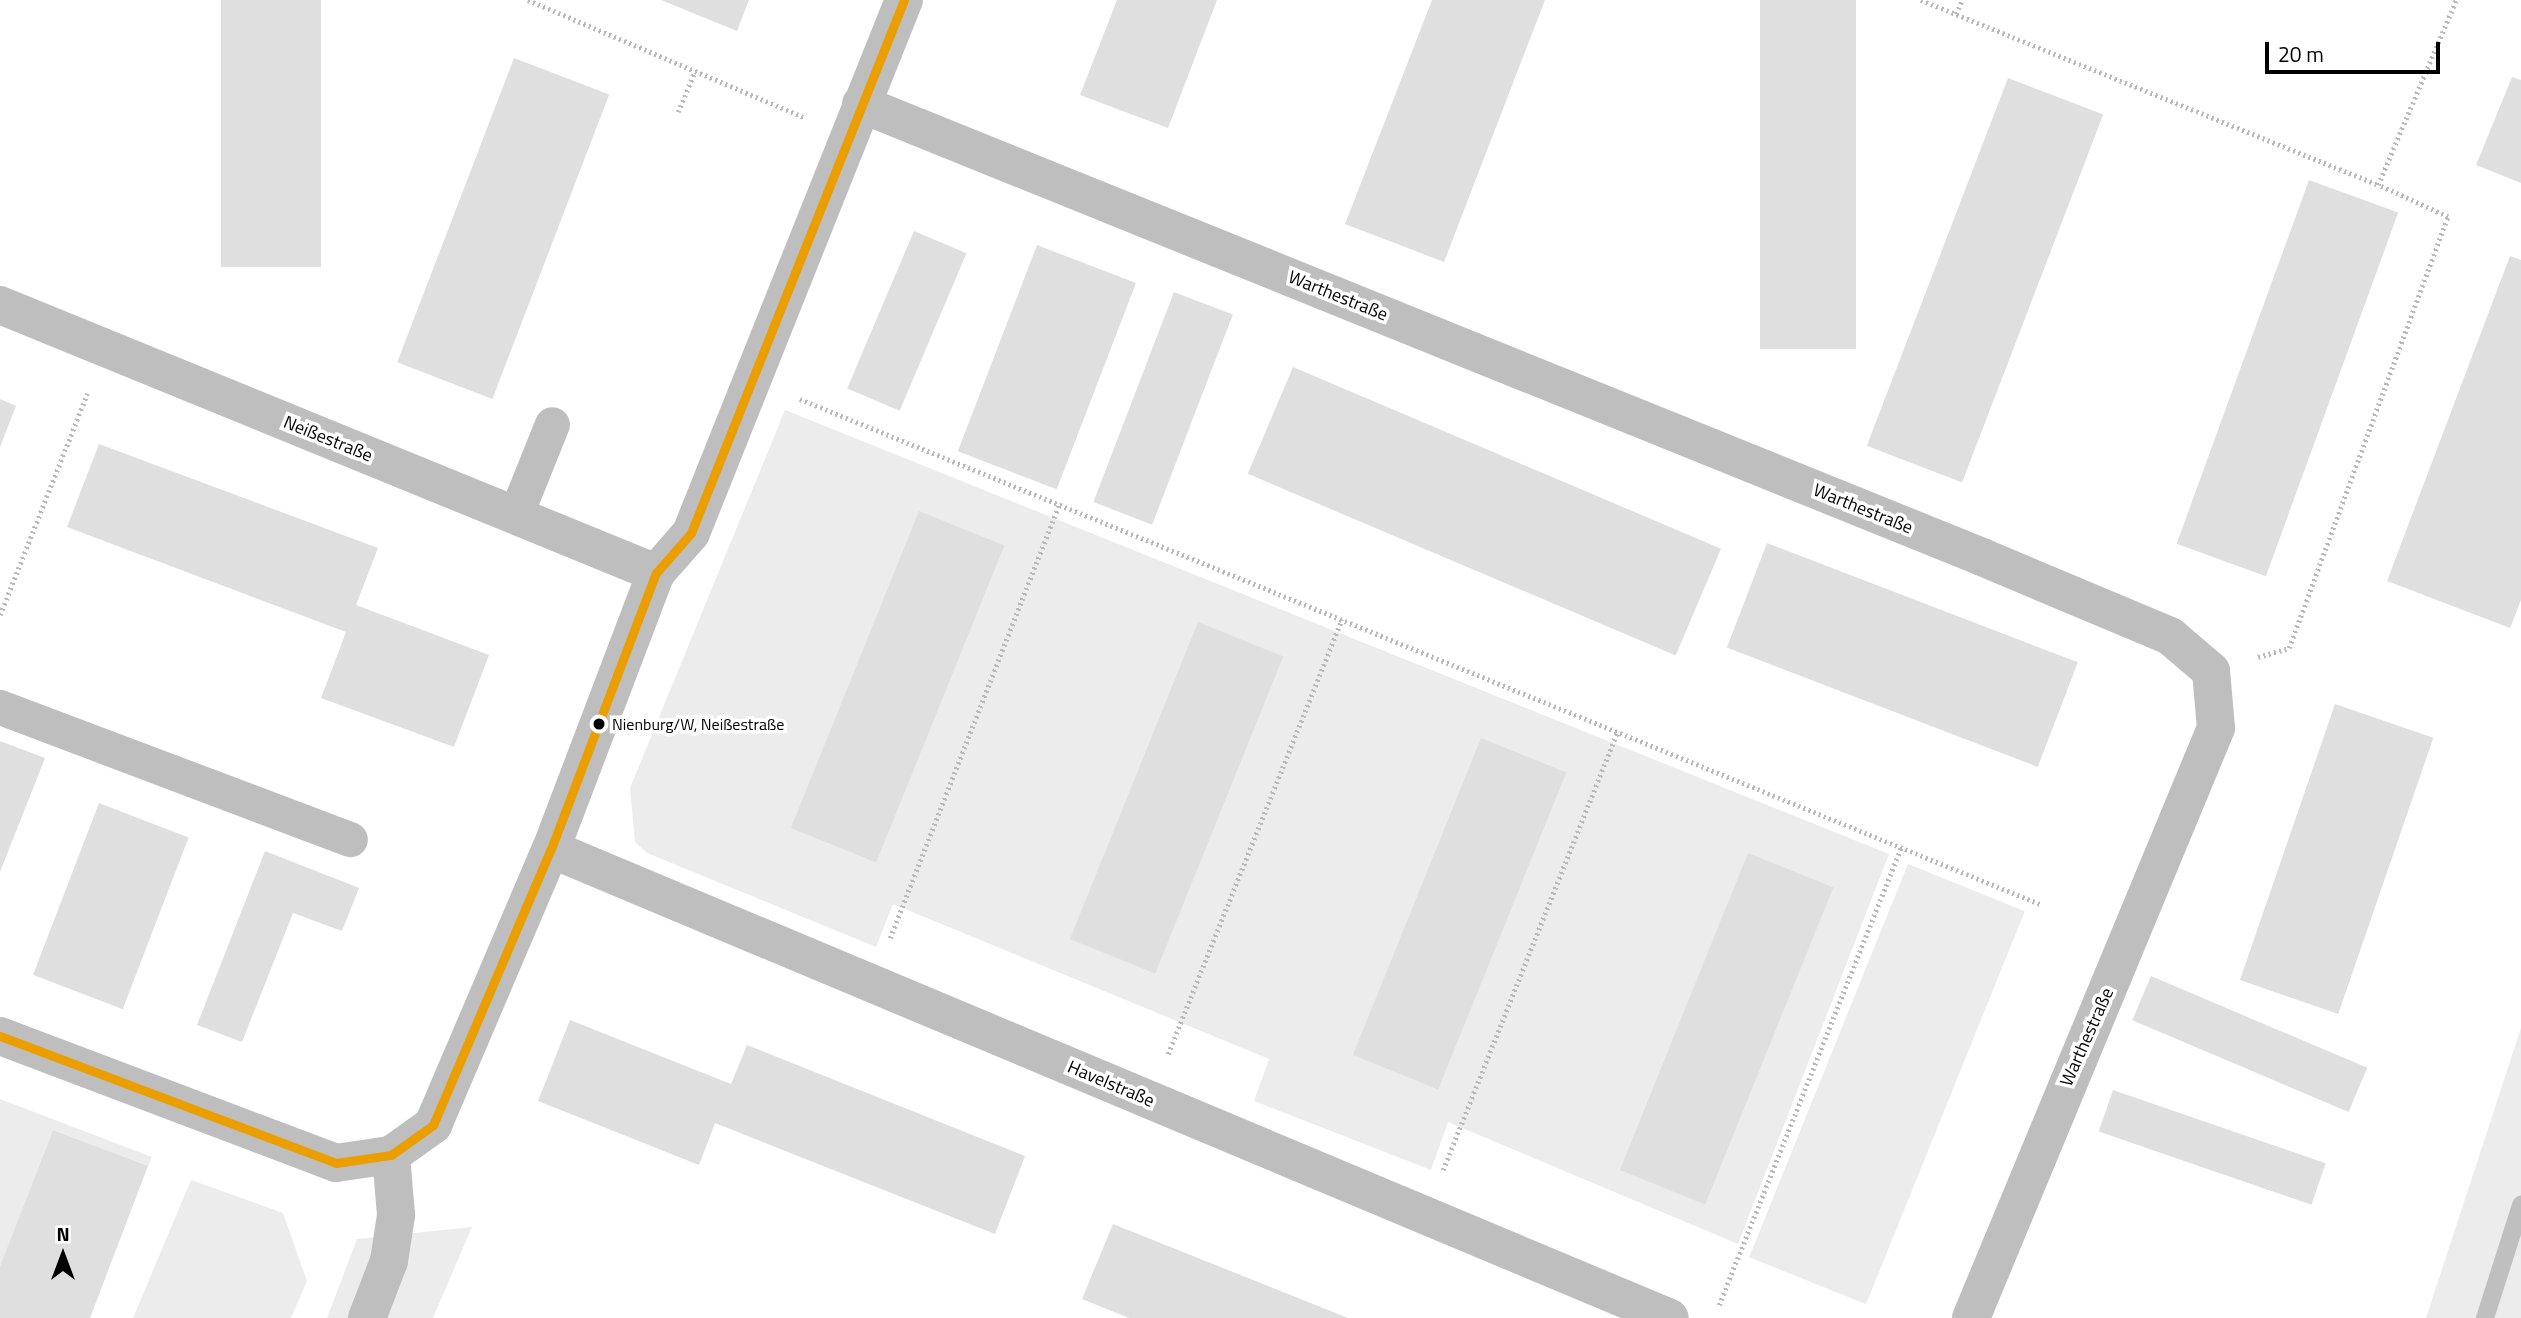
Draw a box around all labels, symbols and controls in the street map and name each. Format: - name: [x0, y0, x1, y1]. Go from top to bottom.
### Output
- scale bar: [2269, 28, 2444, 72]
- text: 20 m: [2278, 38, 2324, 70]
- street label: Warthestraße: [1285, 266, 1391, 326]
- street label: Neißestraße: [280, 411, 376, 467]
- street label: Warthestraße: [1810, 479, 1916, 539]
- place label: Nienburg/W, Neißestraße: [612, 714, 784, 734]
- marker: Nienburg/W, Neißestraße: [592, 717, 606, 731]
- street label: Warthestraße: [2056, 984, 2118, 1090]
- street label: Havelstraße: [1064, 1056, 1158, 1112]
- text: N: [56, 1219, 70, 1248]
- north arrow: [28, 1220, 98, 1290]

